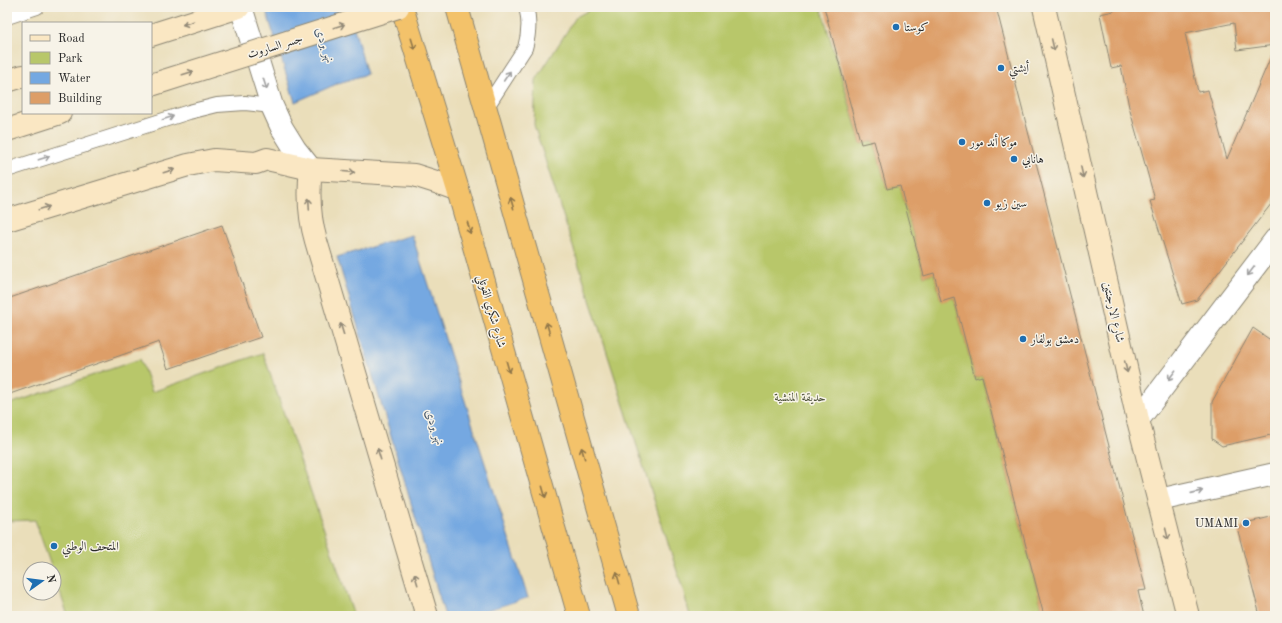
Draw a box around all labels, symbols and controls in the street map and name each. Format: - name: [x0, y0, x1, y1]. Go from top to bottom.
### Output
- one-way arrow: [182, 20, 195, 27]
- place label: كوستا: [904, 21, 929, 35]
- legend: [22, 22, 152, 114]
- one-way arrow: [332, 22, 345, 29]
- marker: كوستا: [891, 22, 901, 32]
- water label: نهر بردى: [312, 26, 336, 65]
- text: Road: [58, 33, 85, 45]
- street label: جسر الساروت: [246, 33, 305, 62]
- one-way arrow: [410, 38, 417, 51]
- one-way arrow: [1050, 38, 1057, 51]
- text: Park: [58, 53, 83, 65]
- place label: أيشتي: [1009, 60, 1029, 80]
- marker: أيشتي: [996, 63, 1006, 73]
- one-way arrow: [182, 69, 195, 76]
- one-way arrow: [503, 71, 511, 82]
- text: Water: [58, 73, 91, 85]
- one-way arrow: [262, 78, 270, 90]
- text: Building: [58, 93, 102, 105]
- one-way arrow: [162, 114, 174, 122]
- place label: موكا أند مور: [969, 134, 1017, 150]
- marker: موكا أند مور: [957, 137, 967, 147]
- one-way arrow: [37, 154, 50, 161]
- marker: هانابي: [1009, 154, 1019, 164]
- place label: هانابي: [1022, 154, 1044, 169]
- one-way arrow: [1078, 165, 1086, 178]
- one-way arrow: [162, 167, 175, 174]
- one-way arrow: [342, 168, 355, 175]
- one-way arrow: [508, 197, 515, 210]
- one-way arrow: [306, 198, 313, 211]
- marker: سين زيو: [982, 198, 992, 208]
- place label: سين زيو: [994, 198, 1027, 211]
- one-way arrow: [38, 204, 51, 211]
- one-way arrow: [466, 221, 473, 234]
- one-way arrow: [1247, 266, 1256, 277]
- street label: شارع شكري القوتلي: [470, 273, 508, 351]
- street label: شارع الارجنتين: [1096, 281, 1126, 345]
- one-way arrow: [544, 322, 551, 335]
- one-way arrow: [338, 323, 345, 336]
- marker: دمشق بولفار: [1018, 334, 1028, 344]
- place label: دمشق بولفار: [1030, 334, 1079, 347]
- one-way arrow: [505, 360, 512, 373]
- one-way arrow: [1123, 360, 1131, 373]
- one-way arrow: [1168, 369, 1177, 380]
- park label: حديقة المنشية: [774, 392, 826, 405]
- water label: نهر بردى: [422, 408, 446, 447]
- one-way arrow: [579, 447, 586, 460]
- one-way arrow: [375, 448, 382, 461]
- one-way arrow: [540, 485, 548, 498]
- one-way arrow: [1190, 487, 1203, 495]
- place label: UMAMI: [1195, 518, 1238, 530]
- marker: UMAMI: [1241, 518, 1251, 528]
- one-way arrow: [1164, 527, 1171, 540]
- marker: المتحف الوطني: [49, 541, 59, 551]
- place label: المتحف الوطني: [62, 541, 119, 558]
- north arrow: [22, 561, 62, 601]
- one-way arrow: [412, 572, 419, 585]
- one-way arrow: [614, 572, 621, 585]
- text: N: [44, 574, 57, 585]

